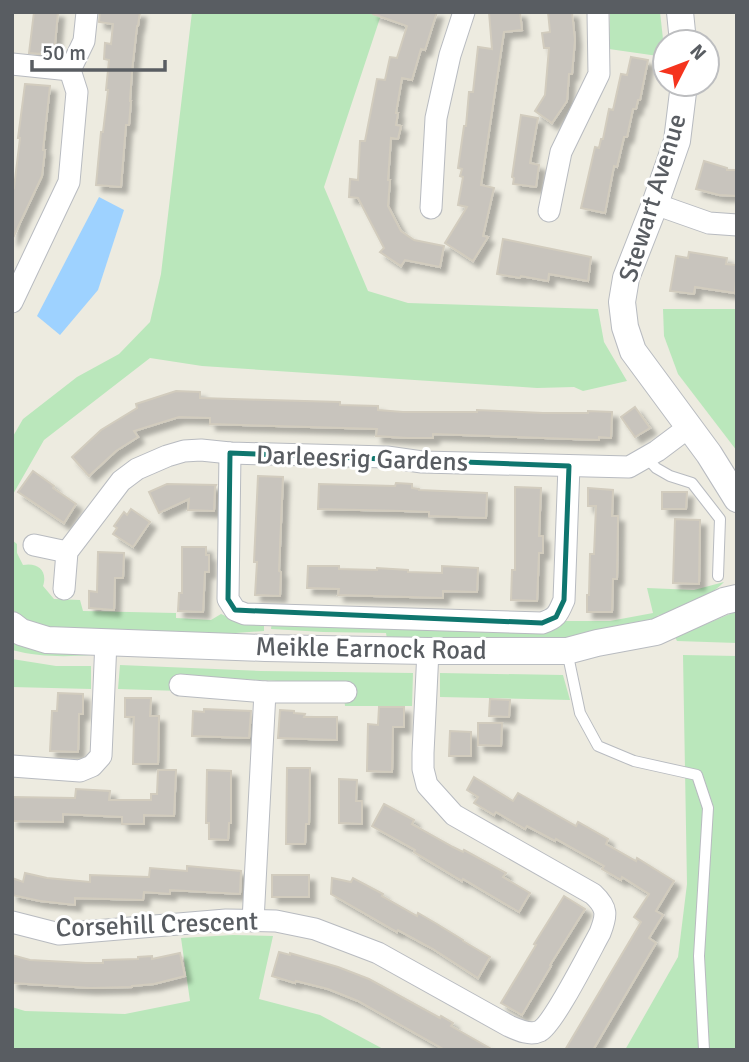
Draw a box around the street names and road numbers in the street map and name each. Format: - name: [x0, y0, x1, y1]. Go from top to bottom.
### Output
- street label: Stewart Avenue: [612, 110, 694, 286]
- street label: Darleesrig Gardens: [255, 439, 469, 479]
- street label: Meikle Earnock Road: [255, 631, 487, 667]
- street label: Corsehill Crescent: [55, 905, 259, 945]

